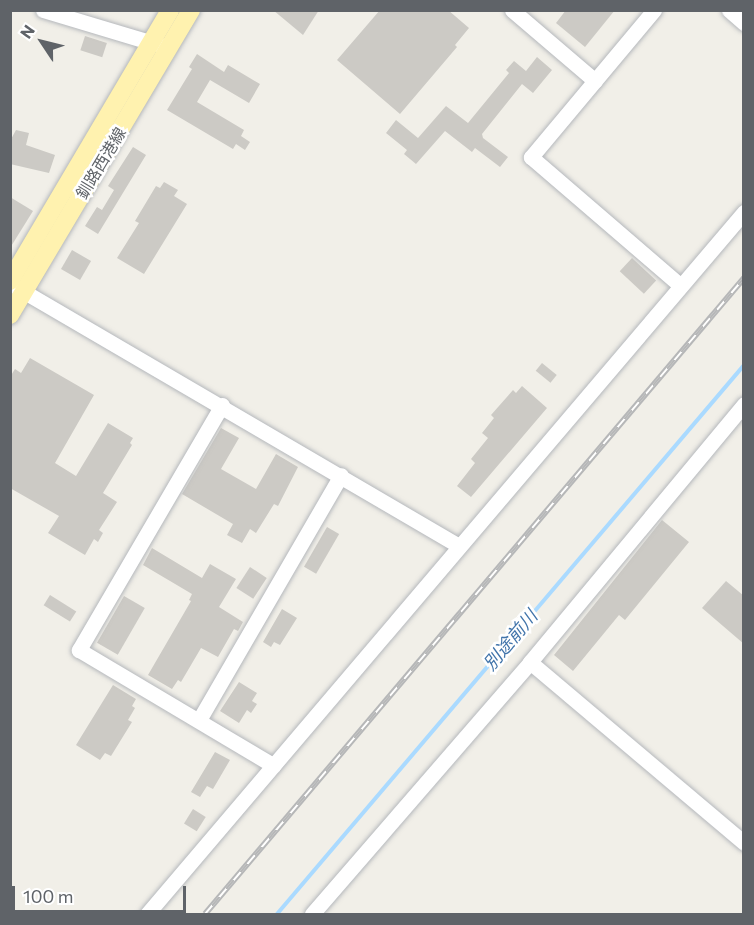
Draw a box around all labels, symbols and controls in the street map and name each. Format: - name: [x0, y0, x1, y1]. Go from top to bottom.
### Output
- north arrow: [12, 12, 72, 72]
- text: N: [16, 21, 38, 42]
- street label: 釧路西港線: [72, 124, 130, 202]
- water label: 別途前川: [479, 605, 541, 675]
- scale bar: [15, 874, 189, 912]
- text: 100 m: [23, 885, 73, 907]

